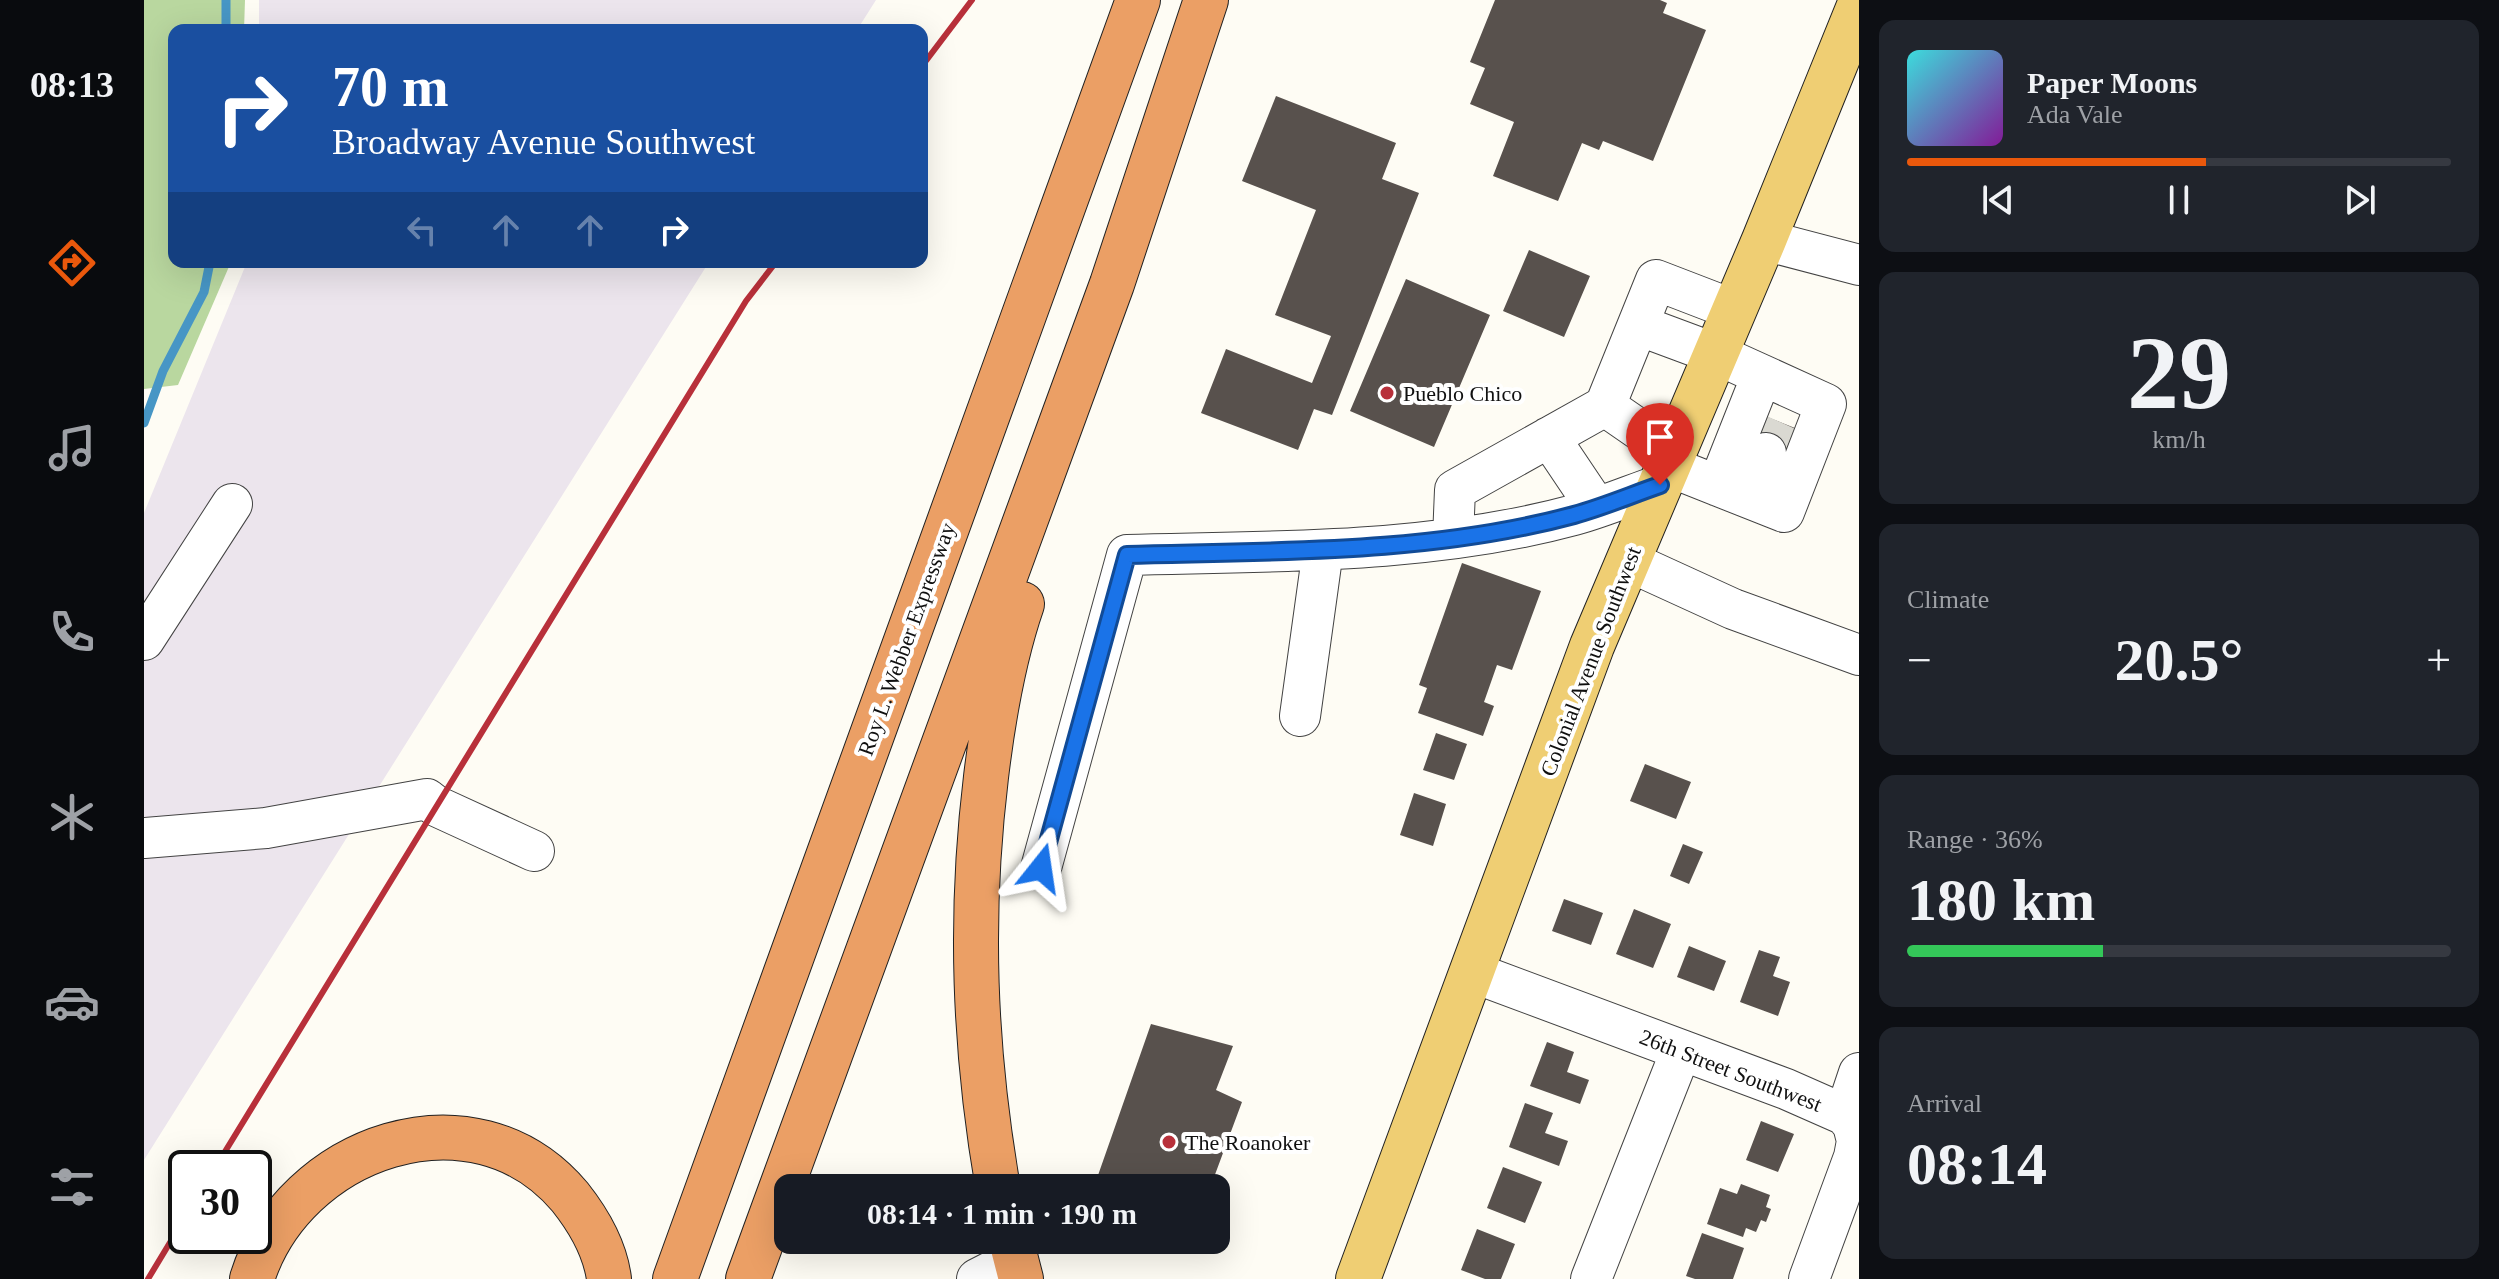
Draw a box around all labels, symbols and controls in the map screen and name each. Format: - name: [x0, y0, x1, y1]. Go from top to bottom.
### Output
- icon: right: [200, 56, 304, 160]
- text: 70 m: [332, 56, 449, 118]
- text: 08:13: [30, 65, 114, 105]
- text: Paper Moons: [2027, 66, 2197, 99]
- text: Ada Vale: [2027, 100, 2123, 129]
- text: Broadway Avenue Southwest: [332, 122, 755, 162]
- icon: previous: [1976, 178, 2020, 222]
- icon: pause: [2157, 178, 2201, 222]
- icon: next: [2338, 178, 2382, 222]
- icon: left: [400, 208, 444, 252]
- icon: ahead: [484, 208, 528, 252]
- icon: ahead: [568, 208, 612, 252]
- icon: right: [652, 208, 696, 252]
- icon: directions: [44, 235, 100, 291]
- text: 29: [2127, 315, 2231, 430]
- place label: Pueblo Chico: [1403, 381, 1522, 406]
- marker: Pueblo Chico: [1378, 384, 1396, 402]
- pin: [1626, 403, 1694, 485]
- icon: arrive: [1638, 415, 1682, 459]
- icon: music: [44, 420, 100, 476]
- text: km/h: [2152, 425, 2206, 454]
- street label: Roy L. Webber Expressway: [853, 519, 960, 759]
- street label: Colonial Avenue Southwest: [1535, 543, 1646, 780]
- text: Climate: [1907, 585, 1989, 614]
- icon: phone: [44, 604, 100, 660]
- text: 20.5°: [2115, 627, 2244, 693]
- text: −: [1907, 636, 1932, 685]
- text: +: [2426, 636, 2451, 685]
- icon: climate: [44, 789, 100, 845]
- text: Range · 36%: [1907, 825, 2043, 854]
- position arrow: [999, 826, 1083, 910]
- text: 180 km: [1907, 867, 2095, 933]
- icon: car: [44, 974, 100, 1030]
- street label: 26th Street Southwest: [1636, 1024, 1825, 1117]
- text: Arrival: [1907, 1089, 1982, 1118]
- place label: The Roanoker: [1185, 1130, 1311, 1155]
- text: 08:14: [1907, 1131, 2047, 1197]
- marker: The Roanoker: [1160, 1133, 1178, 1151]
- speed limit sign: 30: [168, 1150, 272, 1254]
- icon: filters: [44, 1159, 100, 1215]
- text: 08:14 · 1 min · 190 m: [867, 1197, 1137, 1230]

